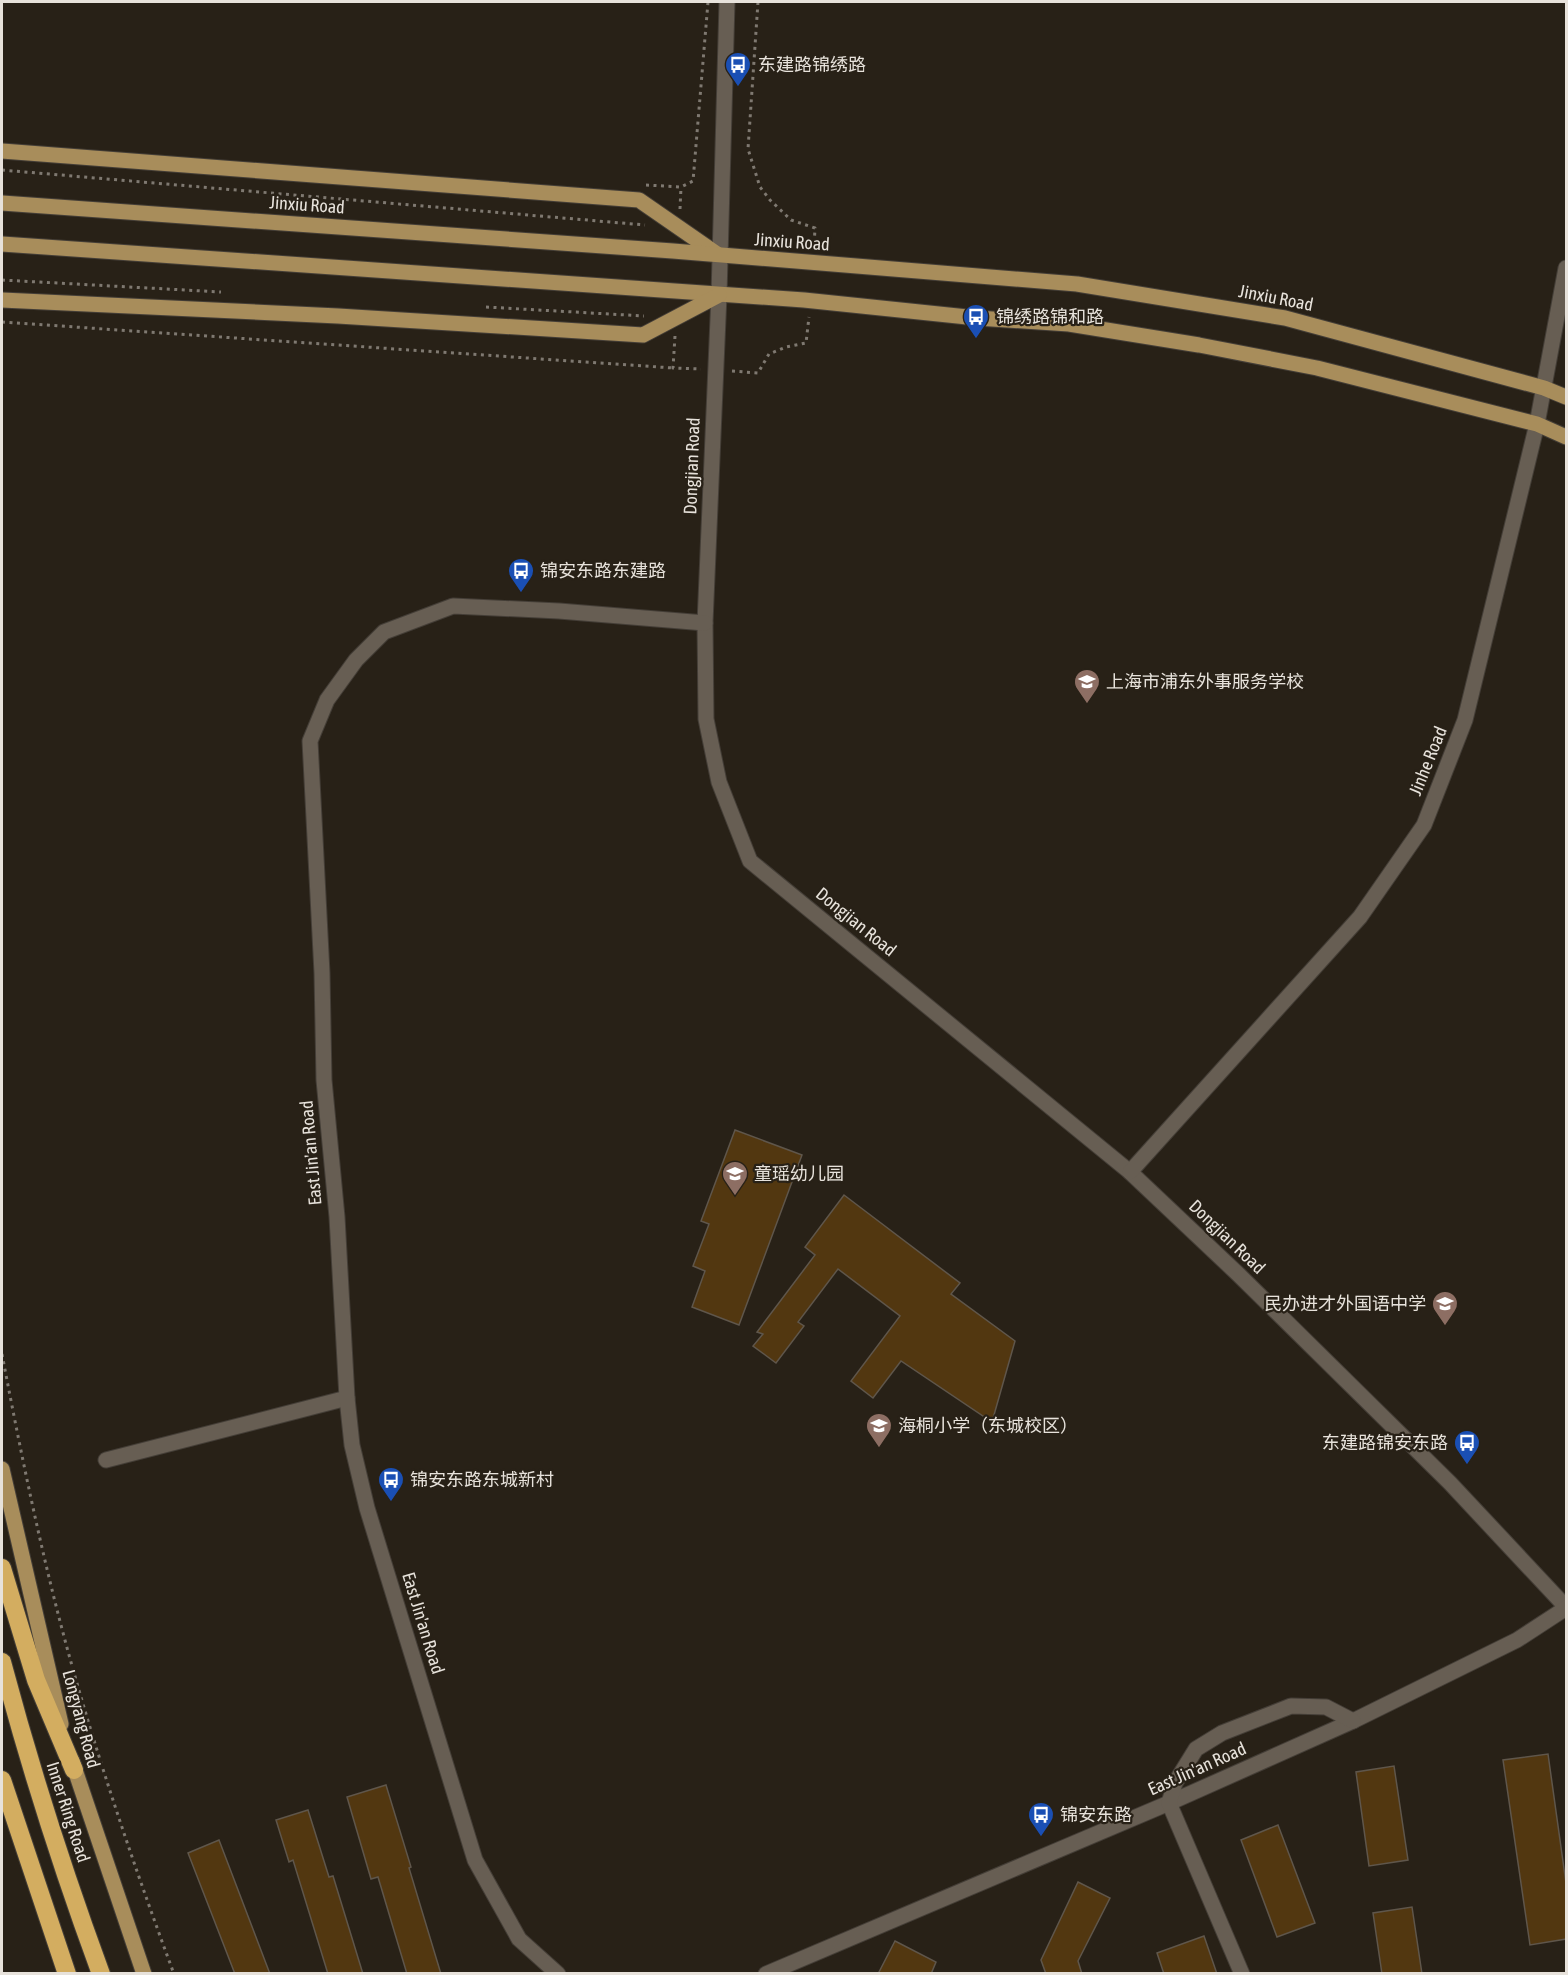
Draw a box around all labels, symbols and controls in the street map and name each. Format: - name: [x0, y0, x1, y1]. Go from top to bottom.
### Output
- bus stop icon: 东建路锦绣路: [723, 50, 753, 88]
- place label: 东建路锦绣路: [758, 54, 866, 75]
- street label: Jinxiu Road: [269, 191, 345, 218]
- street label: Jinxiu Road: [754, 228, 830, 255]
- street label: Jinxiu Road: [1237, 280, 1315, 315]
- bus stop icon: 锦绣路锦和路: [961, 302, 991, 340]
- place label: 锦绣路锦和路: [996, 306, 1104, 327]
- street label: Dongjian Road: [679, 417, 704, 515]
- bus stop icon: 锦安东路东建路: [506, 556, 536, 594]
- place label: 锦安东路东建路: [540, 560, 666, 581]
- school or university icon: 上海市浦东外事服务学校: [1072, 667, 1102, 705]
- place label: 上海市浦东外事服务学校: [1106, 671, 1304, 692]
- street label: Jinhe Road: [1404, 723, 1451, 798]
- street label: Dongjian Road: [812, 883, 901, 960]
- street label: East Jin'an Road: [295, 1100, 326, 1206]
- school or university icon: 童瑶幼儿园: [720, 1159, 750, 1197]
- place label: 童瑶幼儿园: [754, 1163, 844, 1184]
- street label: Dongjian Road: [1185, 1195, 1270, 1278]
- school or university icon: 民办进才外国语中学: [1430, 1289, 1460, 1327]
- place label: 民办进才外国语中学: [1264, 1293, 1426, 1314]
- school or university icon: 海桐小学（东城校区）: [864, 1411, 894, 1449]
- place label: 海桐小学（东城校区）: [898, 1415, 1078, 1436]
- bus stop icon: 东建路锦安东路: [1452, 1428, 1482, 1466]
- place label: 东建路锦安东路: [1322, 1432, 1448, 1453]
- bus stop icon: 锦安东路东城新村: [376, 1465, 406, 1503]
- place label: 锦安东路东城新村: [410, 1469, 554, 1490]
- street label: East Jin'an Road: [398, 1569, 449, 1676]
- street label: Longyang Road: [58, 1667, 105, 1770]
- street label: East Jin'an Road: [1144, 1738, 1249, 1800]
- street label: Inner Ring Road: [42, 1759, 95, 1865]
- bus stop icon: 锦安东路: [1026, 1800, 1056, 1838]
- place label: 锦安东路: [1060, 1804, 1132, 1825]

